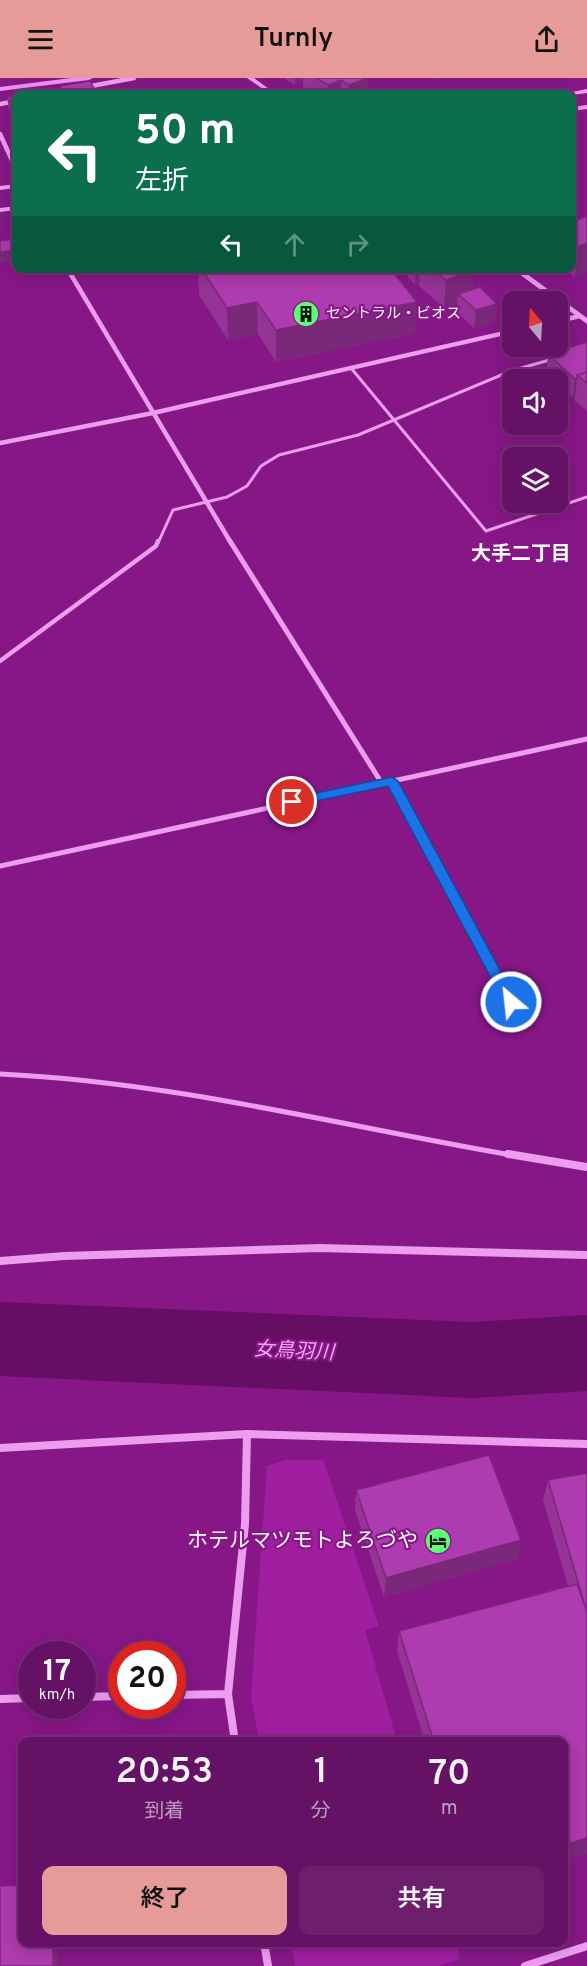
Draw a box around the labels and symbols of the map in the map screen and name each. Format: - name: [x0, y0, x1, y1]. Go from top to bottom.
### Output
- north arrow: [502, 291, 568, 357]
- building icon: セントラル・ビオス: [291, 299, 321, 329]
- place label: セントラル・ビオス: [326, 305, 461, 324]
- district label: 大手二丁目: [471, 542, 571, 568]
- pin: [266, 776, 317, 827]
- position arrow: [479, 970, 543, 1034]
- water label: 女鳥羽川: [253, 1337, 337, 1367]
- hotel icon: ホテルマツモトよろづや: [423, 1526, 453, 1556]
- place label: ホテルマツモトよろづや: [187, 1528, 418, 1555]
- speed limit sign: 20: [108, 1641, 186, 1719]

